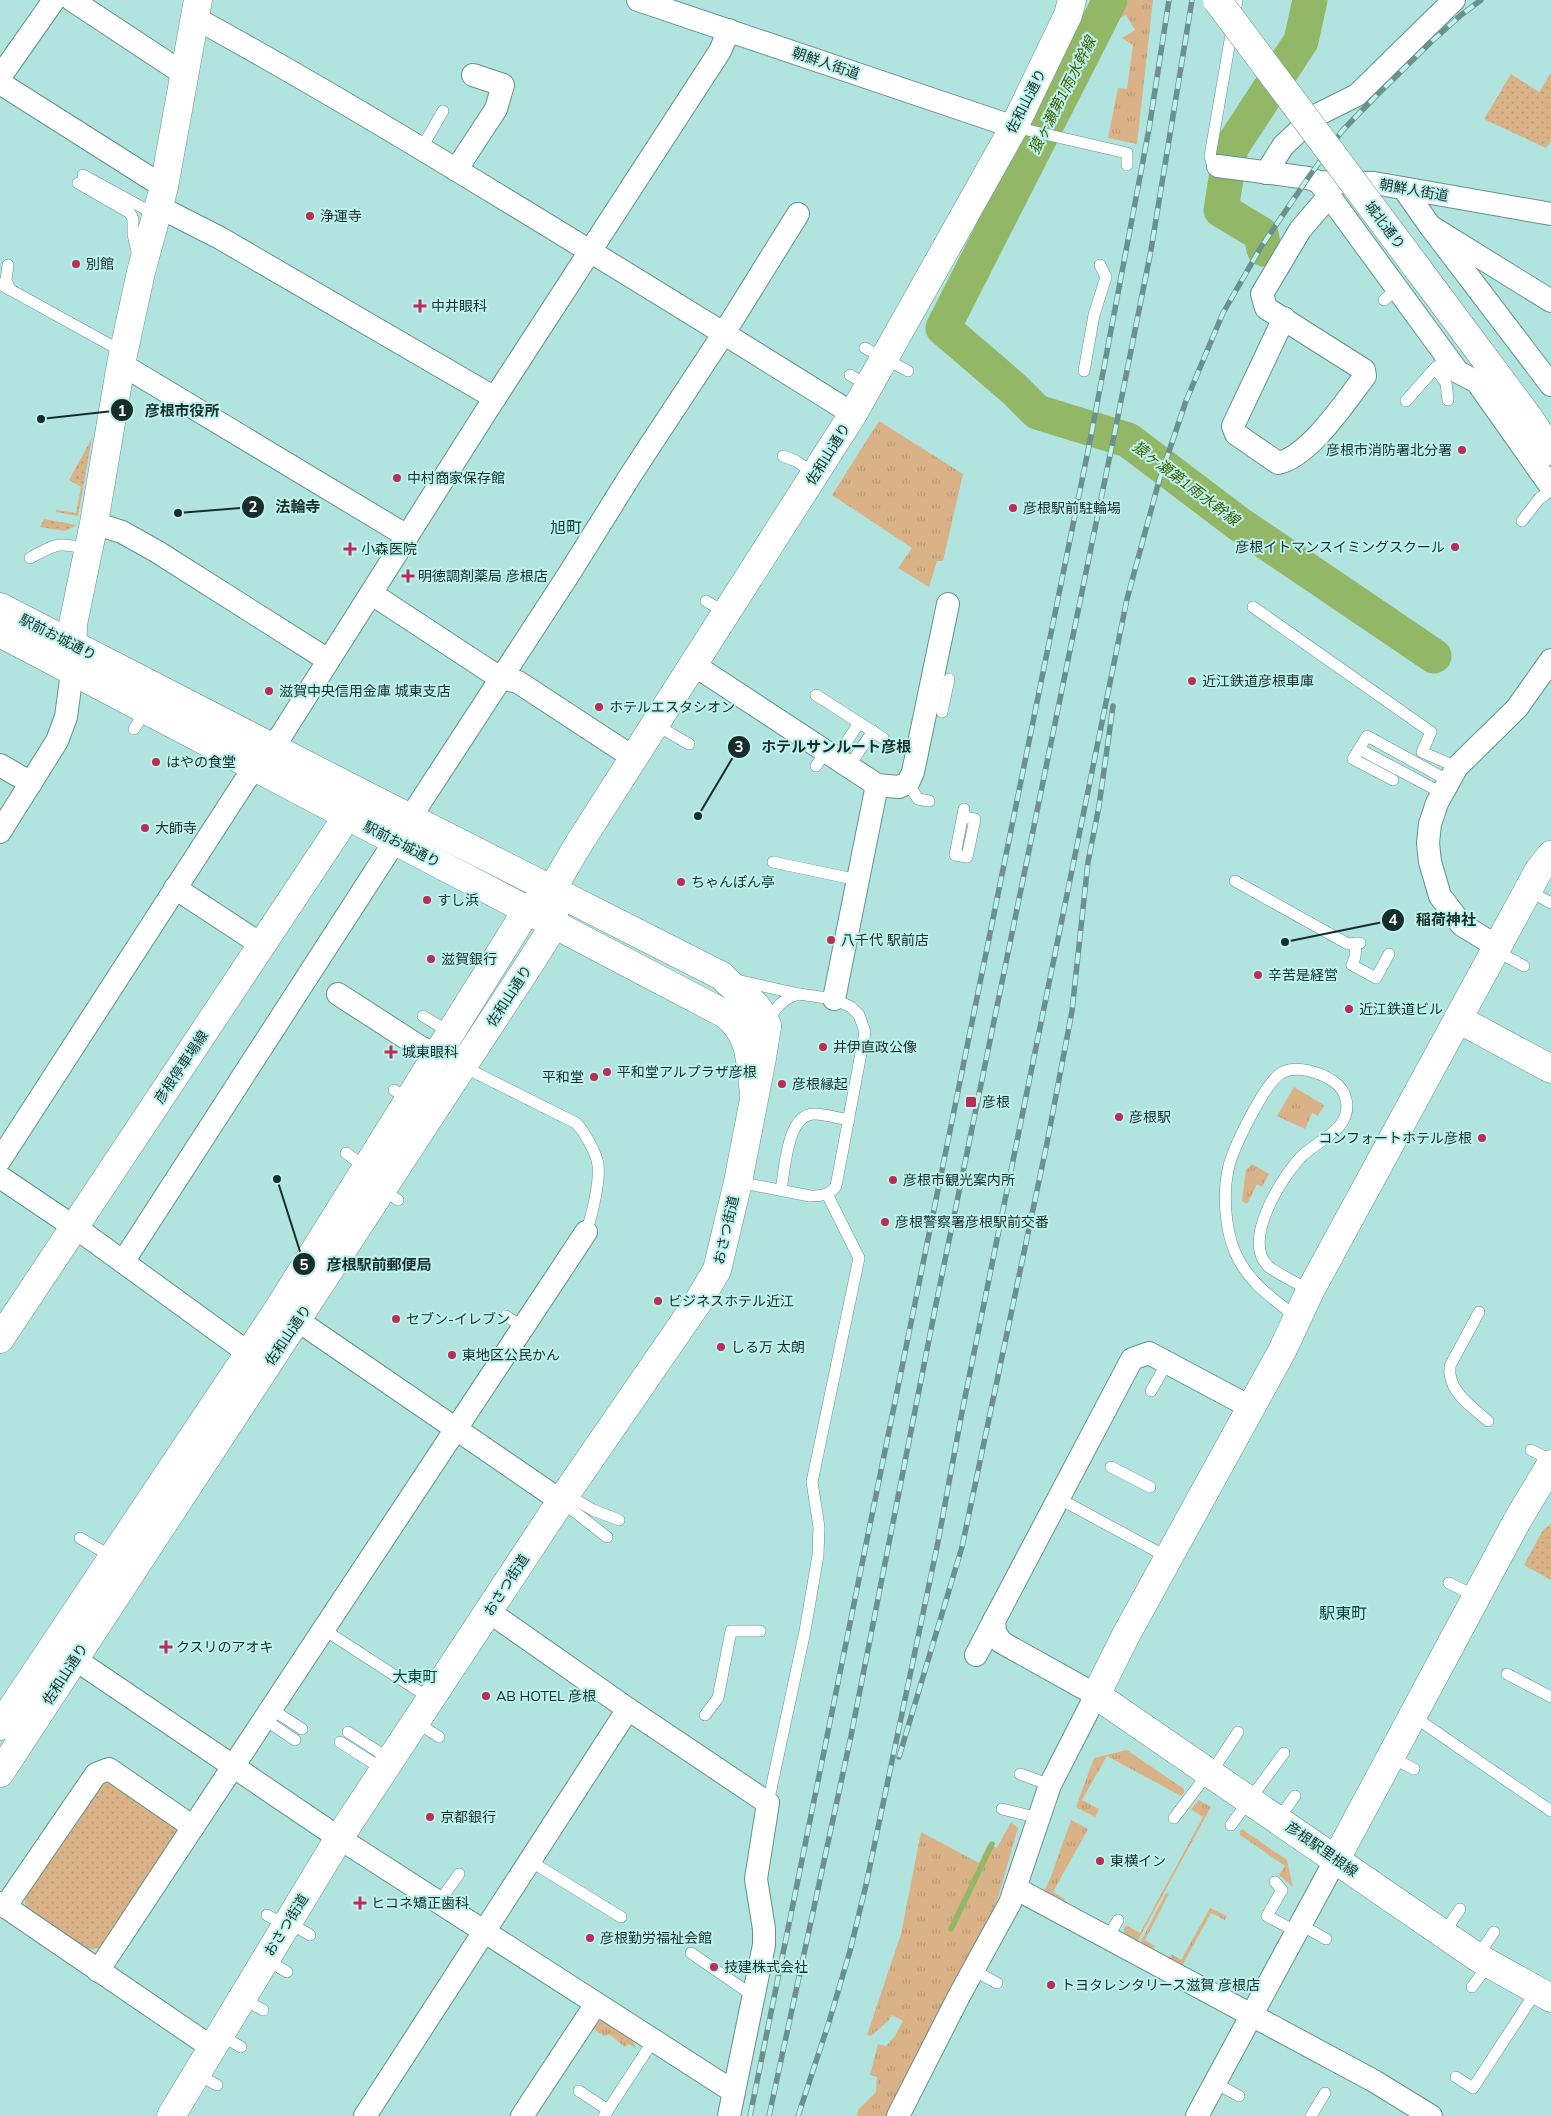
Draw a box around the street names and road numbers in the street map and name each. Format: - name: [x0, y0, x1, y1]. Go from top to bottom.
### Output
- street label: 朝鮮人街道: [790, 43, 862, 83]
- street label: 佐和山通り: [1002, 66, 1050, 136]
- street label: 朝鮮人街道: [1378, 175, 1450, 205]
- street label: 城北通り: [1361, 197, 1409, 253]
- street label: 佐和山通り: [802, 420, 854, 488]
- street label: 駅前お城通り: [16, 610, 100, 664]
- street label: 駅前お城通り: [360, 817, 444, 871]
- street label: 佐和山通り: [482, 962, 536, 1030]
- street label: 彦根停車場線: [150, 1027, 212, 1107]
- street label: おさつ街道: [709, 1194, 743, 1266]
- street label: 佐和山通り: [261, 1301, 315, 1369]
- street label: おさつ街道: [479, 1551, 533, 1619]
- street label: 佐和山通り: [38, 1640, 92, 1708]
- street label: 彦根駅里根線: [1282, 1818, 1362, 1880]
- street label: おさつ街道: [260, 1891, 312, 1959]

